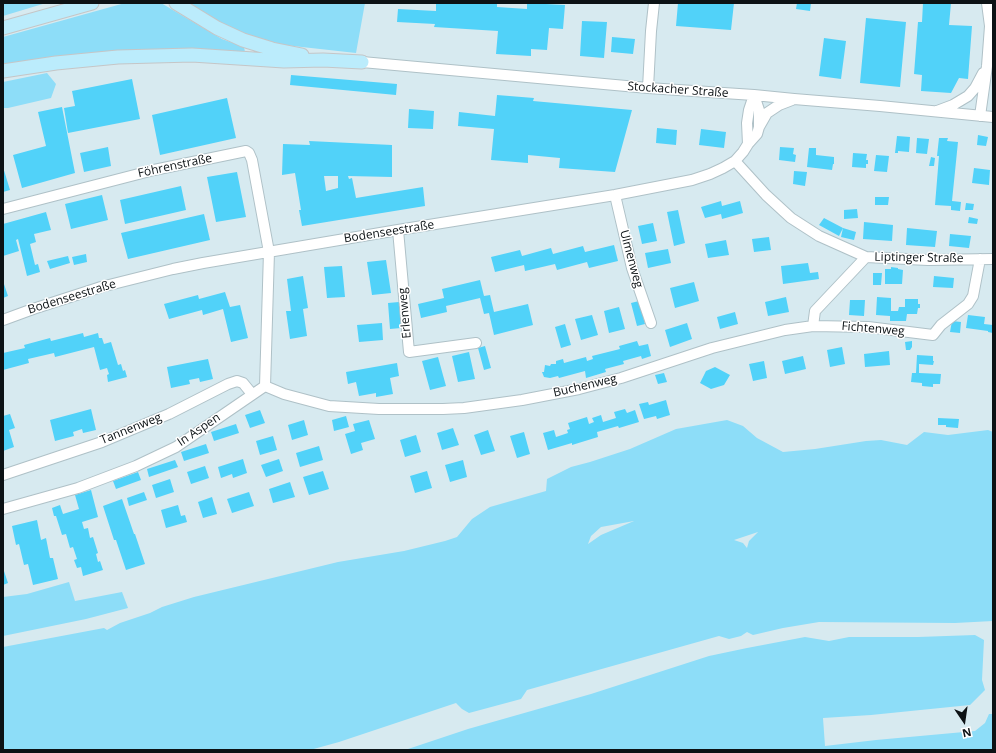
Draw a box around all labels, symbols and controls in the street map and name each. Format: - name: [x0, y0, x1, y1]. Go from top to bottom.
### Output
- street label: Stockacher Straße: [627, 79, 729, 101]
- street label: Föhrenstraße: [137, 151, 213, 181]
- street label: Bodenseestraße: [343, 218, 435, 246]
- street label: Ulmenweg: [616, 228, 646, 290]
- street label: Liptinger Straße: [874, 250, 964, 266]
- street label: Bodenseestraße: [26, 277, 118, 317]
- street label: Erlenweg: [396, 287, 414, 339]
- street label: Fichtenweg: [841, 319, 905, 339]
- street label: Buchenweg: [552, 372, 618, 400]
- street label: Tannenweg: [98, 410, 164, 448]
- street label: In Aspen: [175, 410, 223, 450]
- north arrow: [944, 701, 984, 741]
- text: N: [961, 725, 973, 741]

